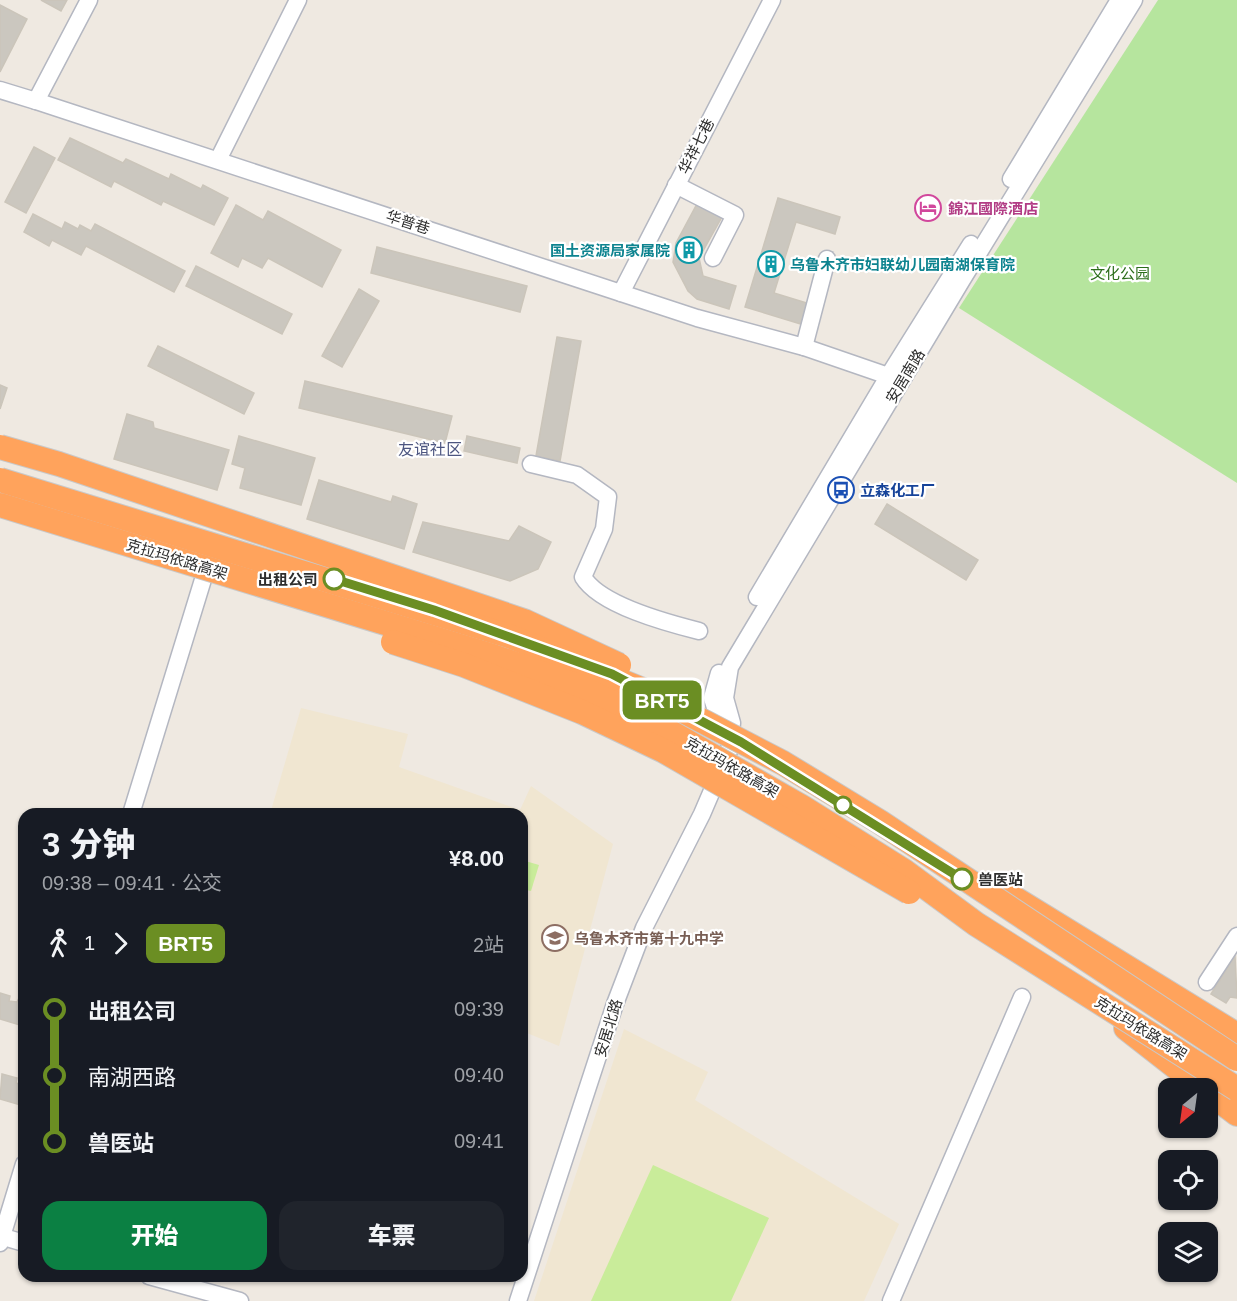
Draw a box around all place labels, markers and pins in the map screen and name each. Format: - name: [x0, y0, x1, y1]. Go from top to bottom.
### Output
- hotel icon: 錦江國際酒店: [913, 193, 943, 223]
- place label: 錦江國際酒店: [948, 200, 1038, 217]
- building icon: 国土资源局家属院: [674, 235, 704, 265]
- place label: 国土资源局家属院: [550, 242, 670, 259]
- building icon: 乌鲁木齐市妇联幼儿园南湖保育院: [756, 249, 786, 279]
- place label: 乌鲁木齐市妇联幼儿园南湖保育院: [790, 256, 1015, 273]
- bus stop icon: 立森化工厂: [826, 475, 856, 505]
- place label: 立森化工厂: [860, 482, 935, 499]
- marker: 出租公司: [323, 568, 345, 590]
- place label: 出租公司: [258, 571, 318, 588]
- unlabelled marker: [834, 796, 852, 814]
- marker: 兽医站: [951, 868, 973, 890]
- place label: 兽医站: [978, 871, 1023, 888]
- school or university icon: 乌鲁木齐市第十九中学: [540, 923, 570, 953]
- place label: 乌鲁木齐市第十九中学: [574, 930, 724, 947]

